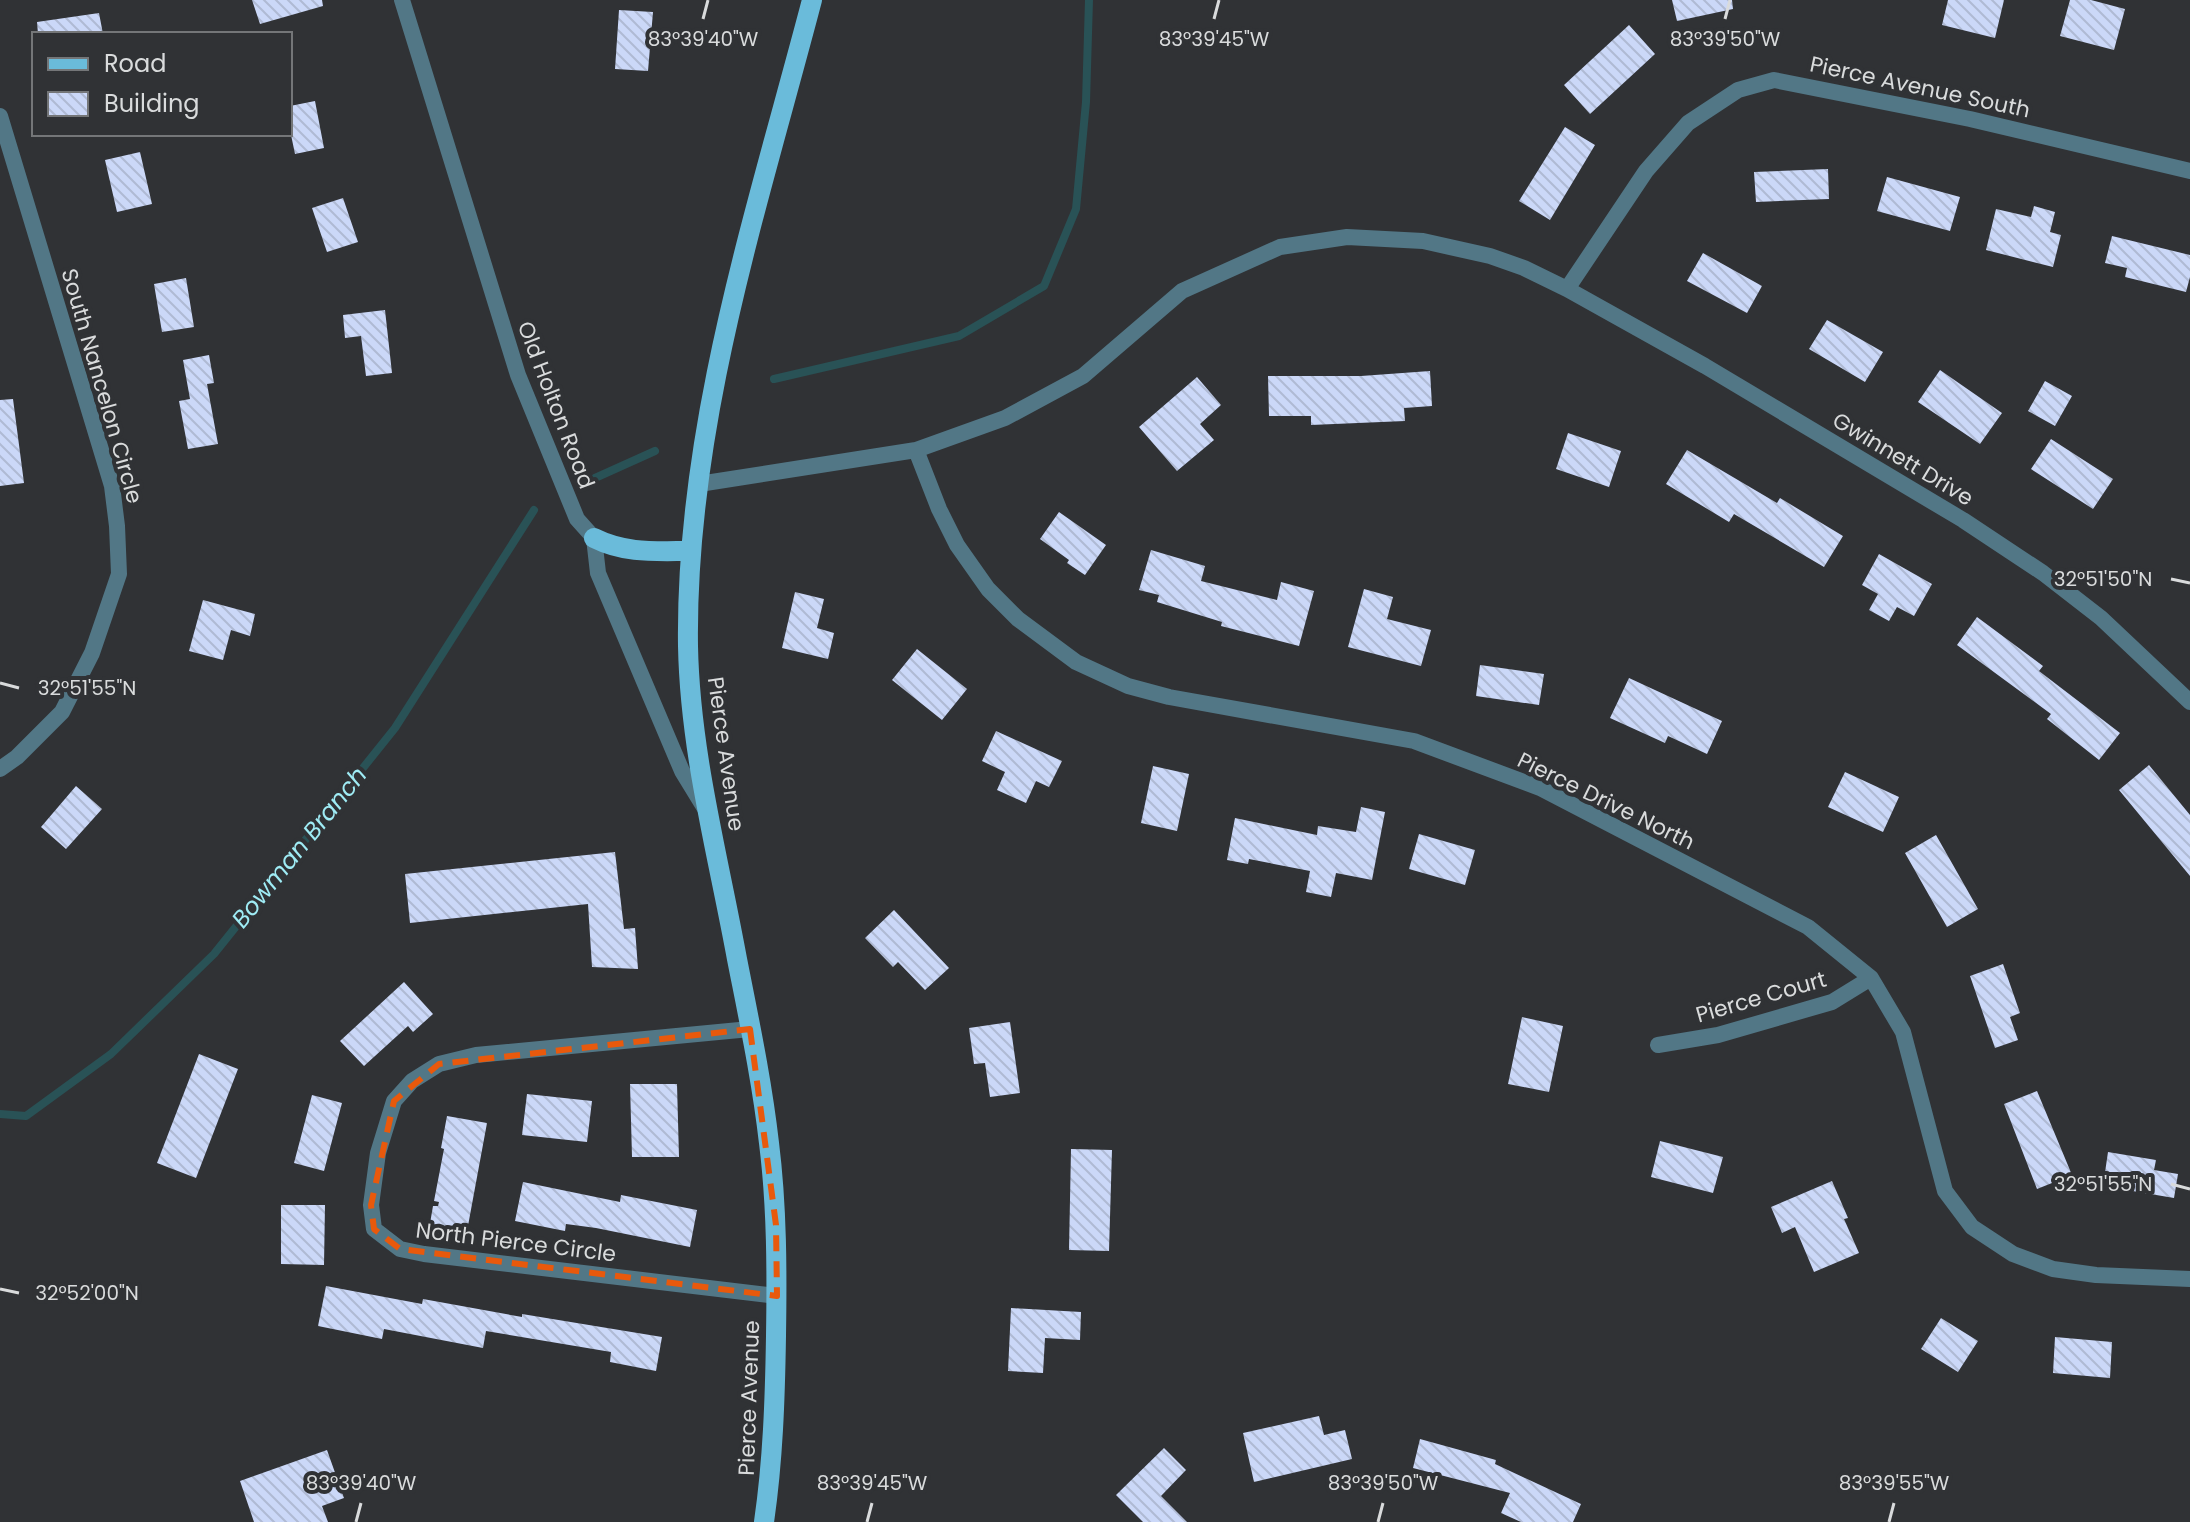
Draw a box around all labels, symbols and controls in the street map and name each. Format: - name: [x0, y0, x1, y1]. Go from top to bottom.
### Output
- text: 83°39'40"W: [648, 25, 759, 53]
- text: 83°39'45"W: [1159, 25, 1270, 53]
- text: 83°39'50"W: [1670, 25, 1781, 53]
- legend: [32, 32, 292, 136]
- text: Road: [104, 47, 166, 80]
- street label: Pierce Avenue South: [1807, 48, 2033, 126]
- text: Building: [104, 87, 200, 120]
- street label: South Nancelon Circle: [54, 265, 150, 507]
- street label: Old Holton Road: [510, 317, 602, 493]
- street label: Gwinnett Drive: [1827, 405, 1979, 513]
- text: 32°51'50"N: [2054, 565, 2152, 593]
- text: 32°51'55"N: [38, 674, 136, 702]
- street label: Pierce Avenue: [700, 675, 752, 833]
- street label: Pierce Drive North: [1512, 745, 1700, 857]
- water label: Bowman Branch: [224, 760, 374, 934]
- street label: Pierce Court: [1692, 964, 1830, 1030]
- text: 32°51'55"N: [2054, 1170, 2152, 1198]
- street label: North Pierce Circle: [414, 1214, 618, 1270]
- text: 32°52'00"N: [35, 1279, 139, 1307]
- street label: Pierce Avenue: [731, 1320, 767, 1476]
- text: 83°39'40"W: [306, 1469, 417, 1497]
- text: 83°39'45"W: [817, 1469, 928, 1497]
- text: 83°39'50"W: [1328, 1469, 1439, 1497]
- text: 83°39'55"W: [1839, 1469, 1950, 1497]

